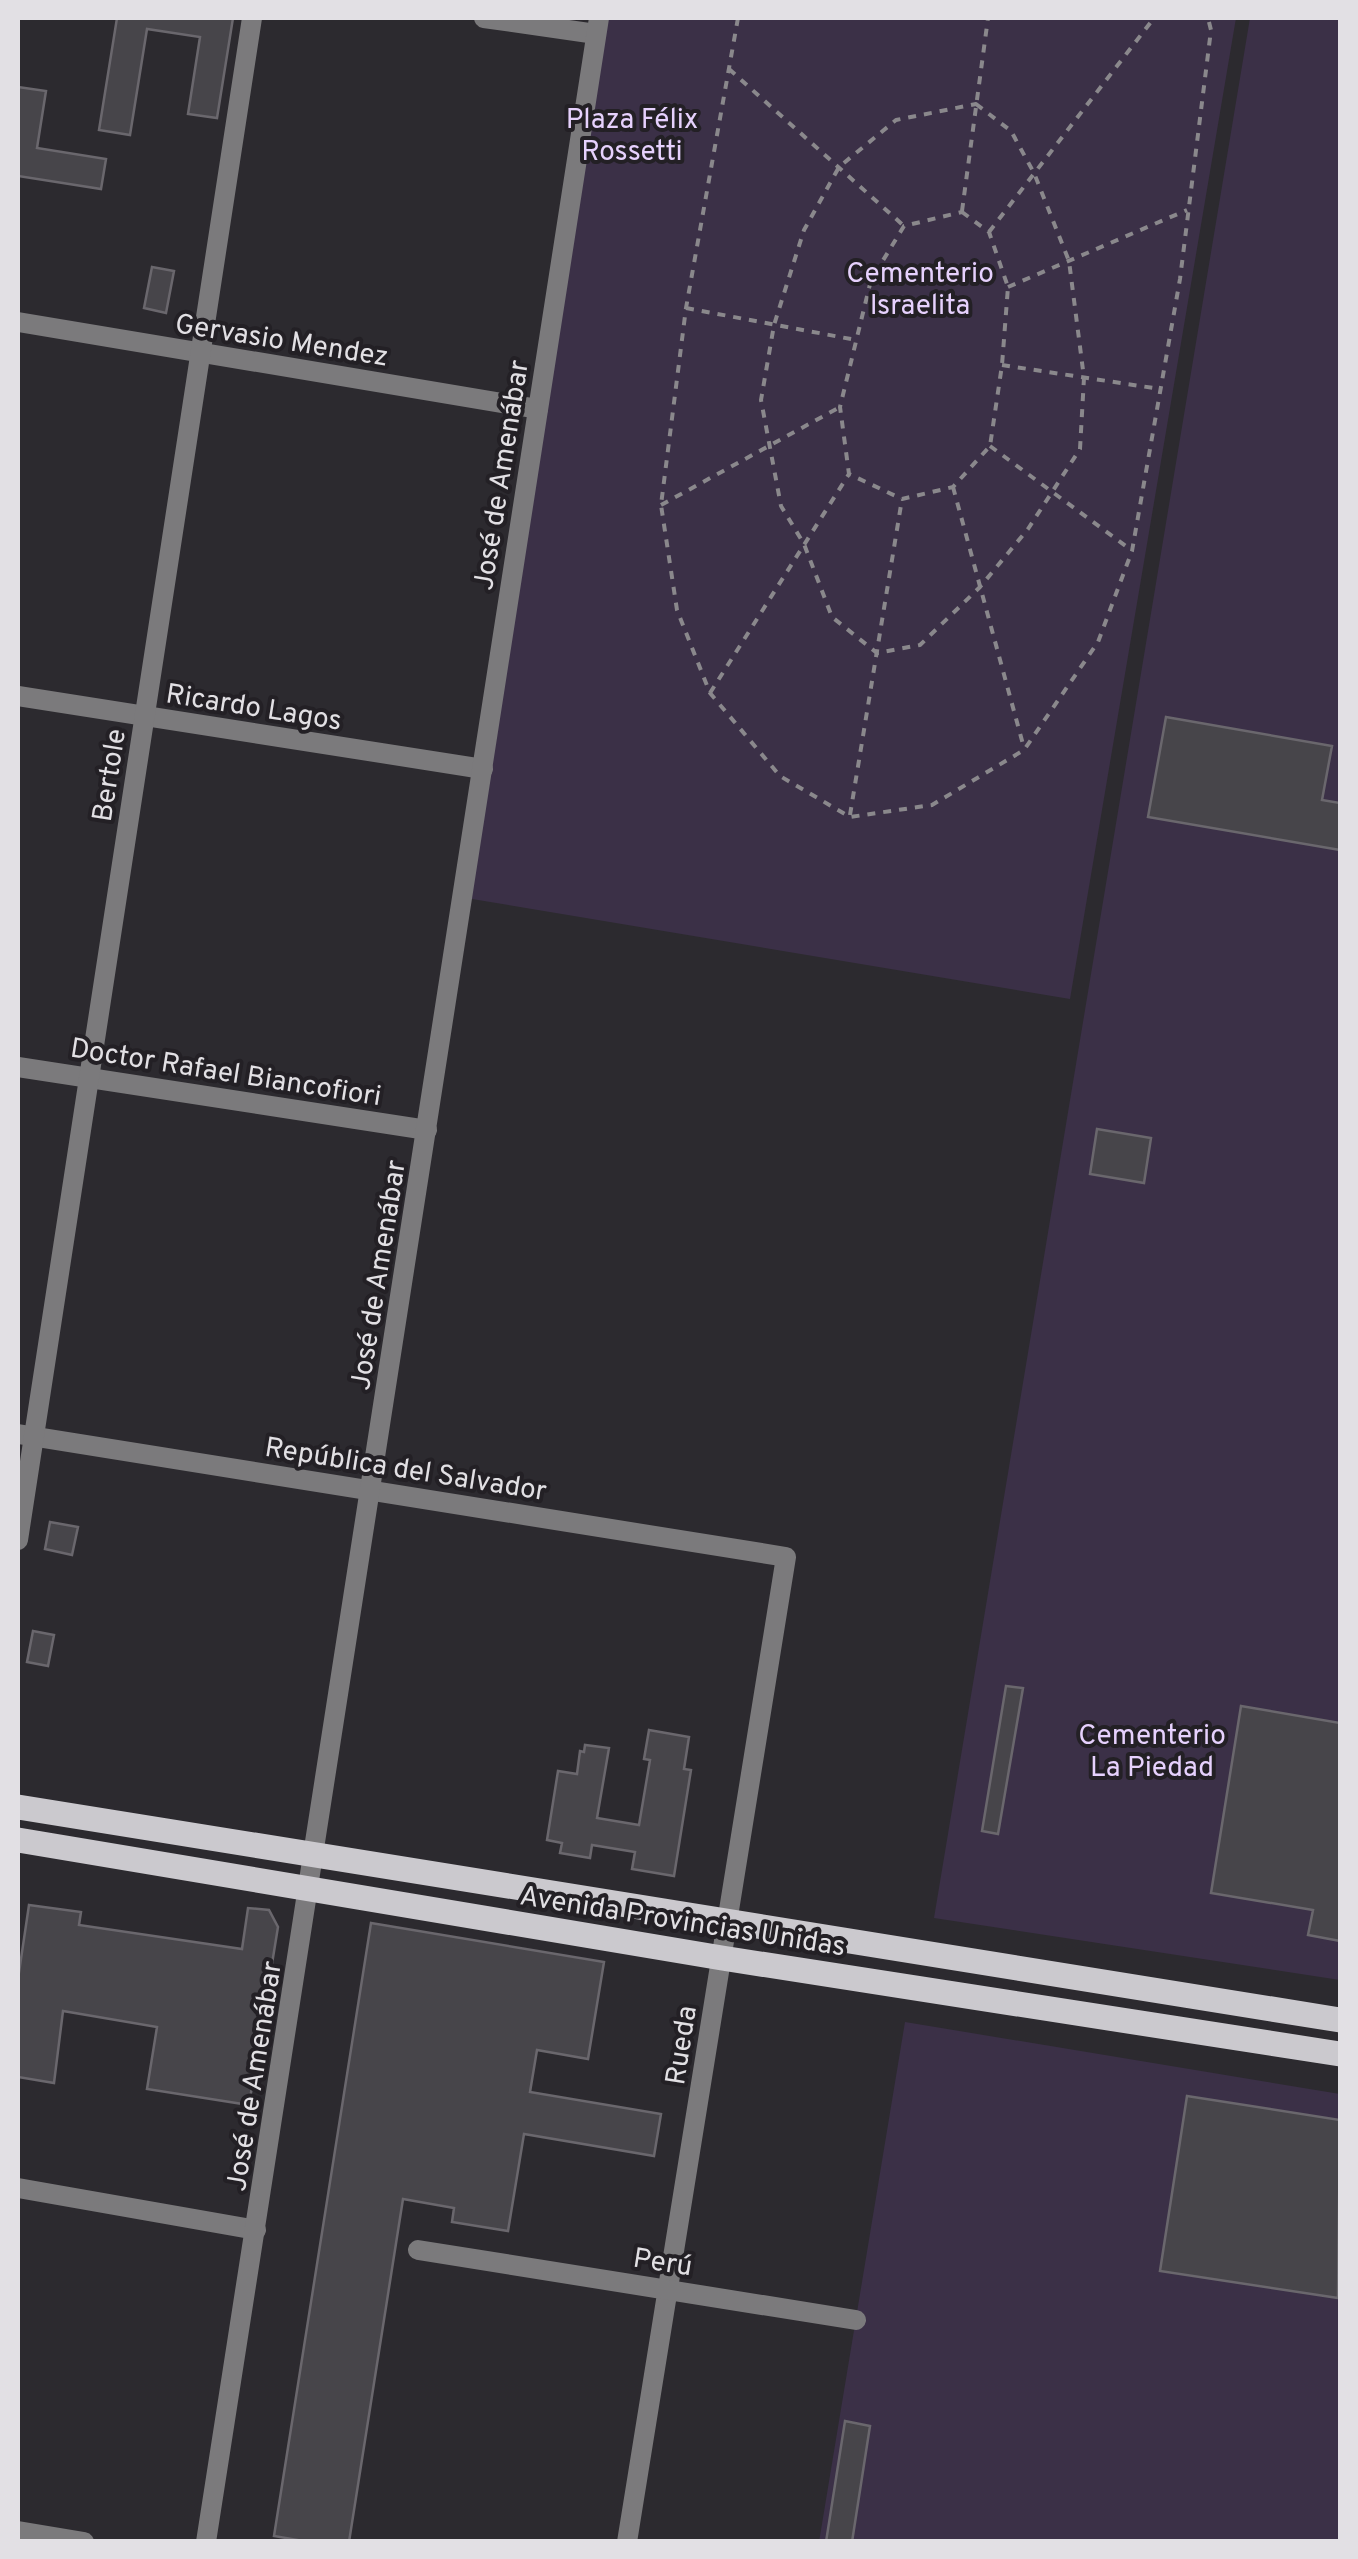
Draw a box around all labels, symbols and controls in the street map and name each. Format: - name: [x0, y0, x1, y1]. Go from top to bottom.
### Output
- park label: Plaza Félix Rossetti: [566, 103, 698, 171]
- park label: Cementerio Israelita: [846, 257, 994, 325]
- street label: Gervasio Mendez: [172, 307, 391, 377]
- street label: José de Amenábar: [467, 358, 539, 593]
- street label: Ricardo Lagos: [163, 677, 344, 741]
- street label: Bertole: [86, 726, 136, 825]
- street label: Doctor Rafael Biancofiori: [67, 1032, 384, 1116]
- street label: José de Amenábar: [344, 1158, 416, 1393]
- street label: República del Salvador: [262, 1431, 549, 1511]
- park label: Cementerio La Piedad: [1078, 1719, 1226, 1787]
- street label: Avenida Provincias Unidas: [517, 1879, 848, 1967]
- street label: José de Amenábar: [220, 1959, 292, 2194]
- street label: Rueda: [659, 2003, 707, 2088]
- street label: Perú: [630, 2242, 695, 2286]

